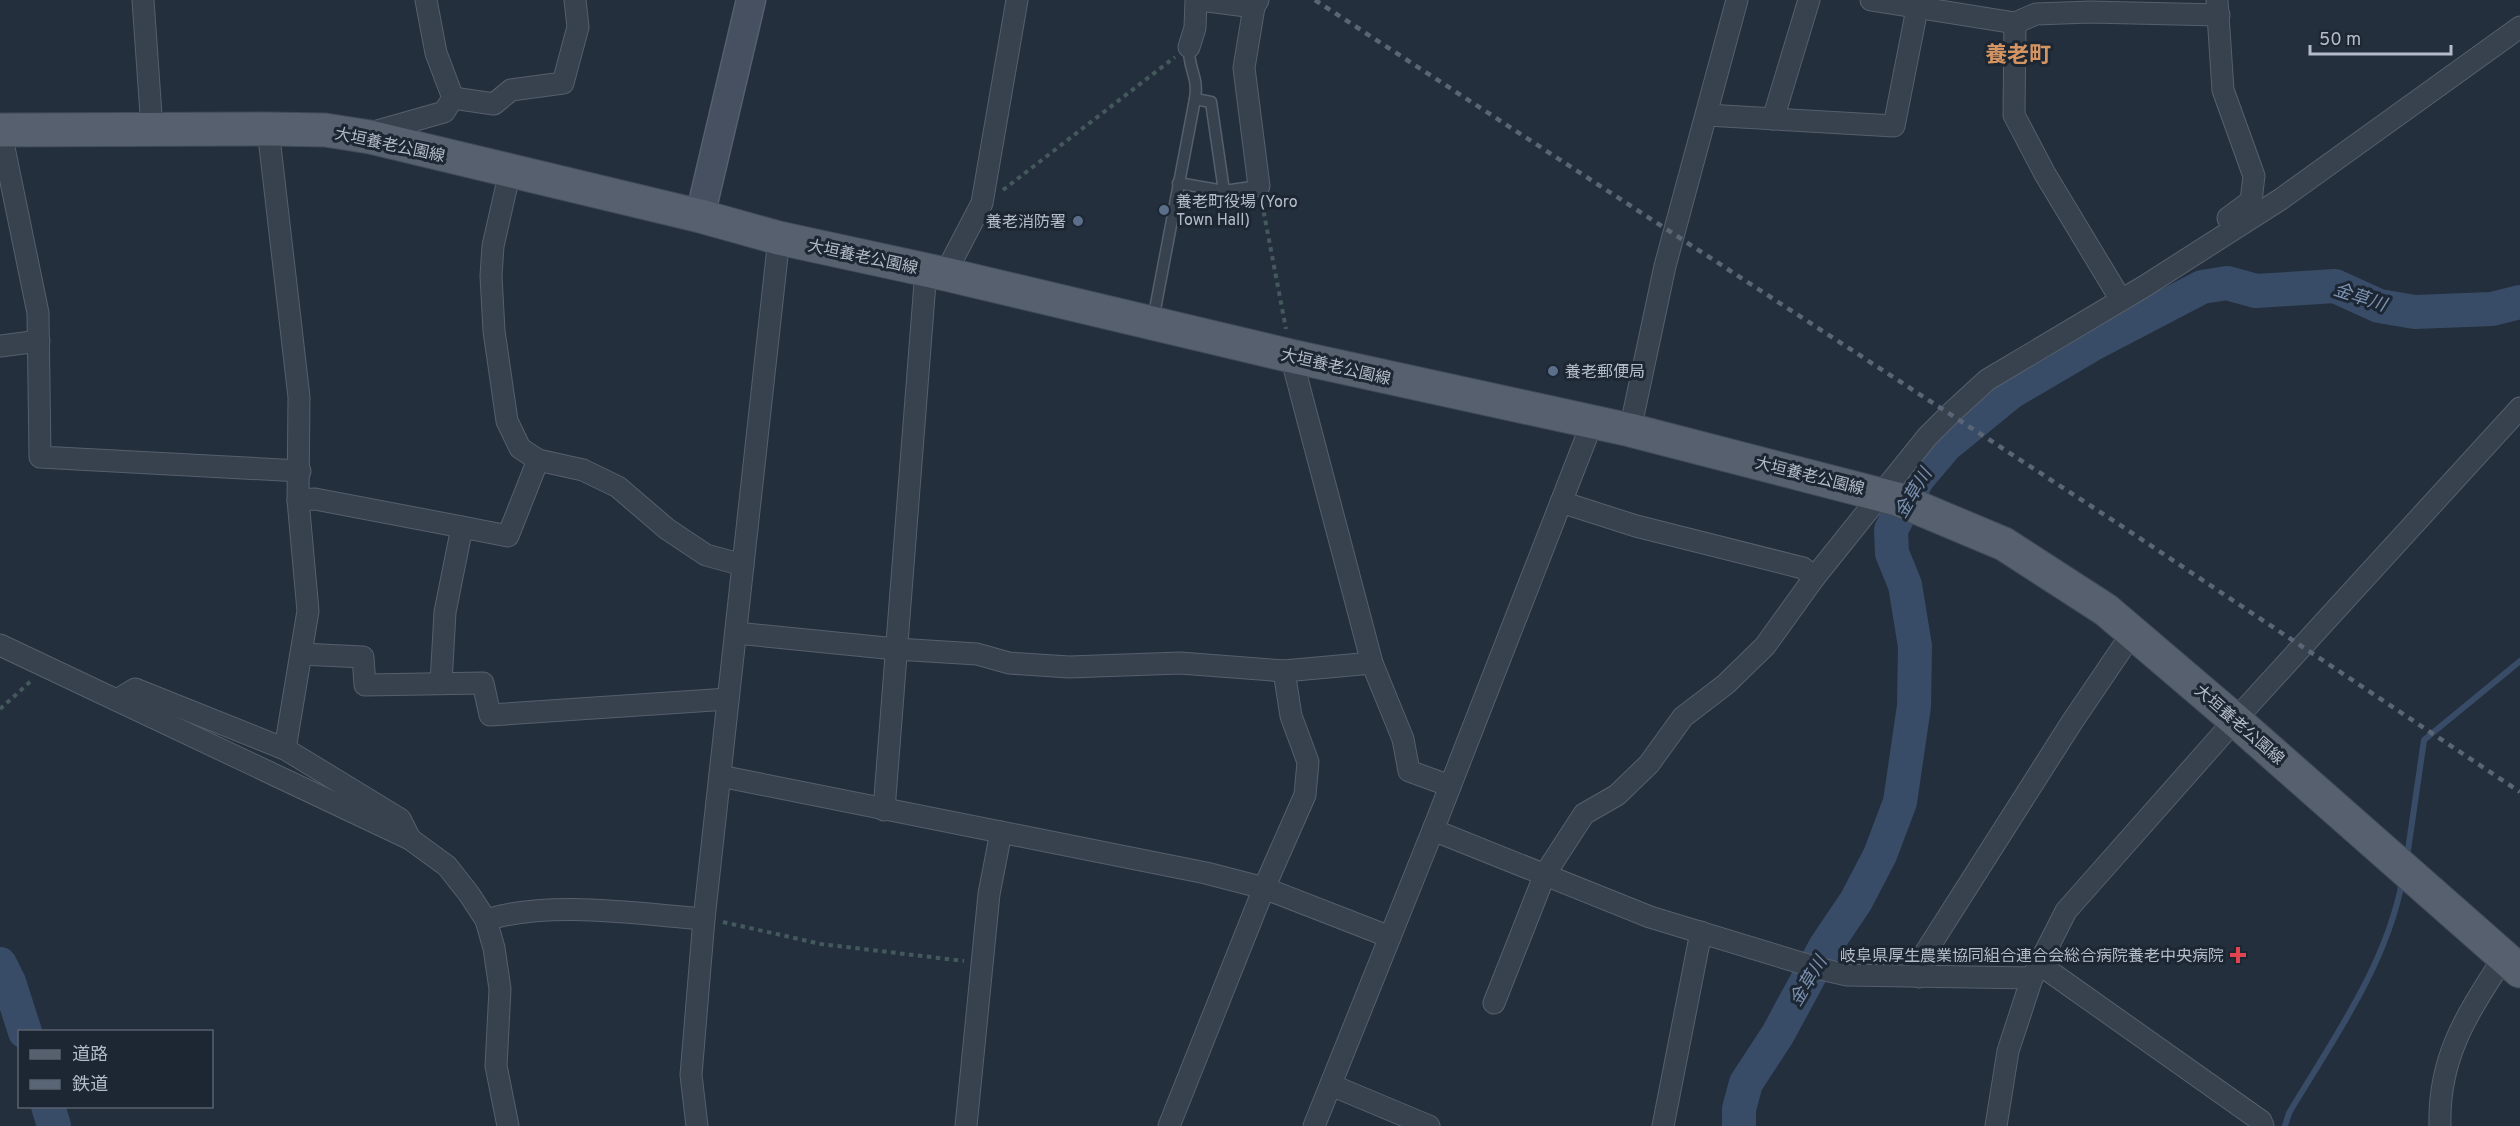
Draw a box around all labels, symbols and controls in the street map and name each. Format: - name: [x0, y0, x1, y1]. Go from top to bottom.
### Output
- scale bar: [2310, 18, 2451, 56]
- text: 50 m: [2319, 29, 2361, 52]
- district label: 養老町: [1985, 43, 2051, 70]
- street label: 大垣養老公園線: [333, 125, 446, 167]
- place label: 養老町役場 (Yoro Town Hall): [1176, 193, 1298, 231]
- marker: 養老町役場 (Yoro Town Hall): [1157, 203, 1171, 217]
- place label: 養老消防署: [986, 213, 1066, 233]
- marker: 養老消防署: [1071, 214, 1085, 228]
- street label: 大垣養老公園線: [806, 237, 919, 279]
- water label: 金草川: [2330, 279, 2391, 318]
- street label: 大垣養老公園線: [1279, 346, 1392, 390]
- place label: 養老郵便局: [1565, 363, 1645, 383]
- marker: 養老郵便局: [1546, 364, 1560, 378]
- street label: 大垣養老公園線: [1753, 454, 1866, 500]
- water label: 金草川: [1891, 463, 1939, 523]
- street label: 大垣養老公園線: [2190, 681, 2288, 770]
- marker: 岐阜県厚生農業協同組合連合会総合病院養老中央病院: [2229, 946, 2247, 964]
- place label: 岐阜県厚生農業協同組合連合会総合病院養老中央病院: [1840, 947, 2224, 967]
- water label: 金草川: [1786, 951, 1834, 1011]
- legend: [18, 1030, 213, 1108]
- text: 道路: [72, 1044, 108, 1067]
- text: 鉄道: [72, 1074, 108, 1097]

